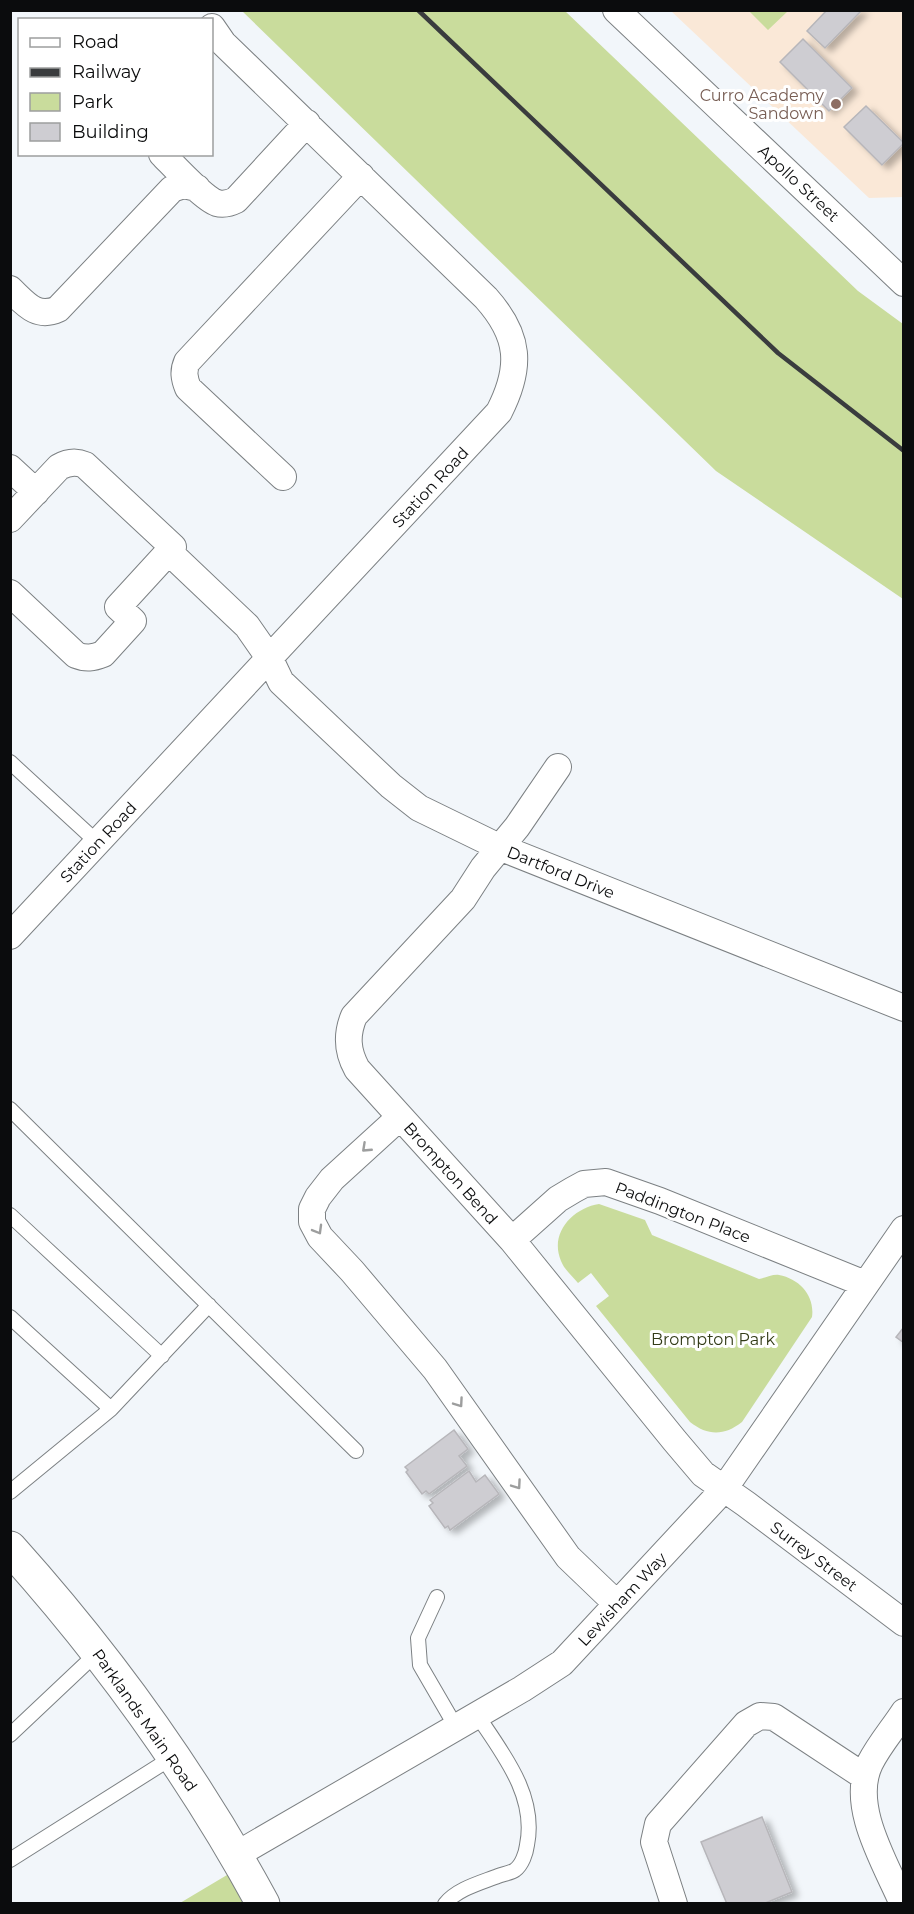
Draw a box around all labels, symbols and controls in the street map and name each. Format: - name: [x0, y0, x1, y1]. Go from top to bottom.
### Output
- legend: [18, 18, 213, 156]
- text: Road: [72, 31, 119, 53]
- text: Railway: [72, 61, 141, 83]
- place label: Curro Academy Sandown: [700, 86, 824, 123]
- text: Park: [72, 91, 113, 113]
- marker: Curro Academy Sandown: [829, 97, 843, 111]
- text: Building: [72, 121, 149, 143]
- street label: Apollo Street: [754, 141, 843, 226]
- street label: Station Road: [388, 443, 472, 532]
- street label: Station Road: [56, 798, 140, 887]
- street label: Dartford Drive: [504, 842, 617, 903]
- street label: Brompton Bend: [400, 1118, 501, 1228]
- one-way arrow: [362, 1141, 373, 1152]
- street label: Paddington Place: [612, 1178, 753, 1247]
- one-way arrow: [310, 1224, 322, 1234]
- park label: Brompton Park: [651, 1330, 775, 1349]
- one-way arrow: [452, 1397, 463, 1408]
- one-way arrow: [510, 1479, 521, 1490]
- street label: Surrey Street: [766, 1518, 861, 1596]
- street label: Lewisham Way: [574, 1548, 671, 1650]
- street label: Parklands Main Road: [88, 1645, 201, 1795]

